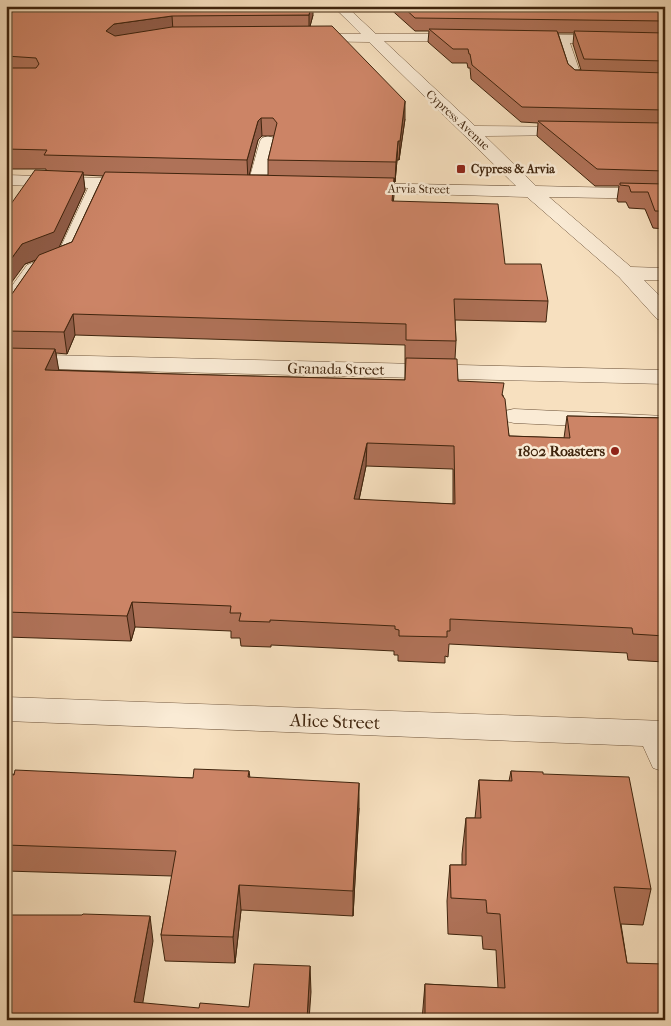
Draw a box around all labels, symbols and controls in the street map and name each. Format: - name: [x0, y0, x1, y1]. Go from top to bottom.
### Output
- street label: Cypress Avenue: [423, 87, 493, 153]
- place label: Cypress & Arvia: [471, 162, 555, 177]
- marker: Cypress & Arvia: [455, 163, 467, 175]
- street label: Arvia Street: [387, 181, 451, 197]
- street label: Granada Street: [287, 359, 386, 379]
- place label: 1802 Roasters: [517, 442, 605, 460]
- marker: 1802 Roasters: [609, 445, 621, 457]
- street label: Alice Street: [289, 710, 381, 734]

